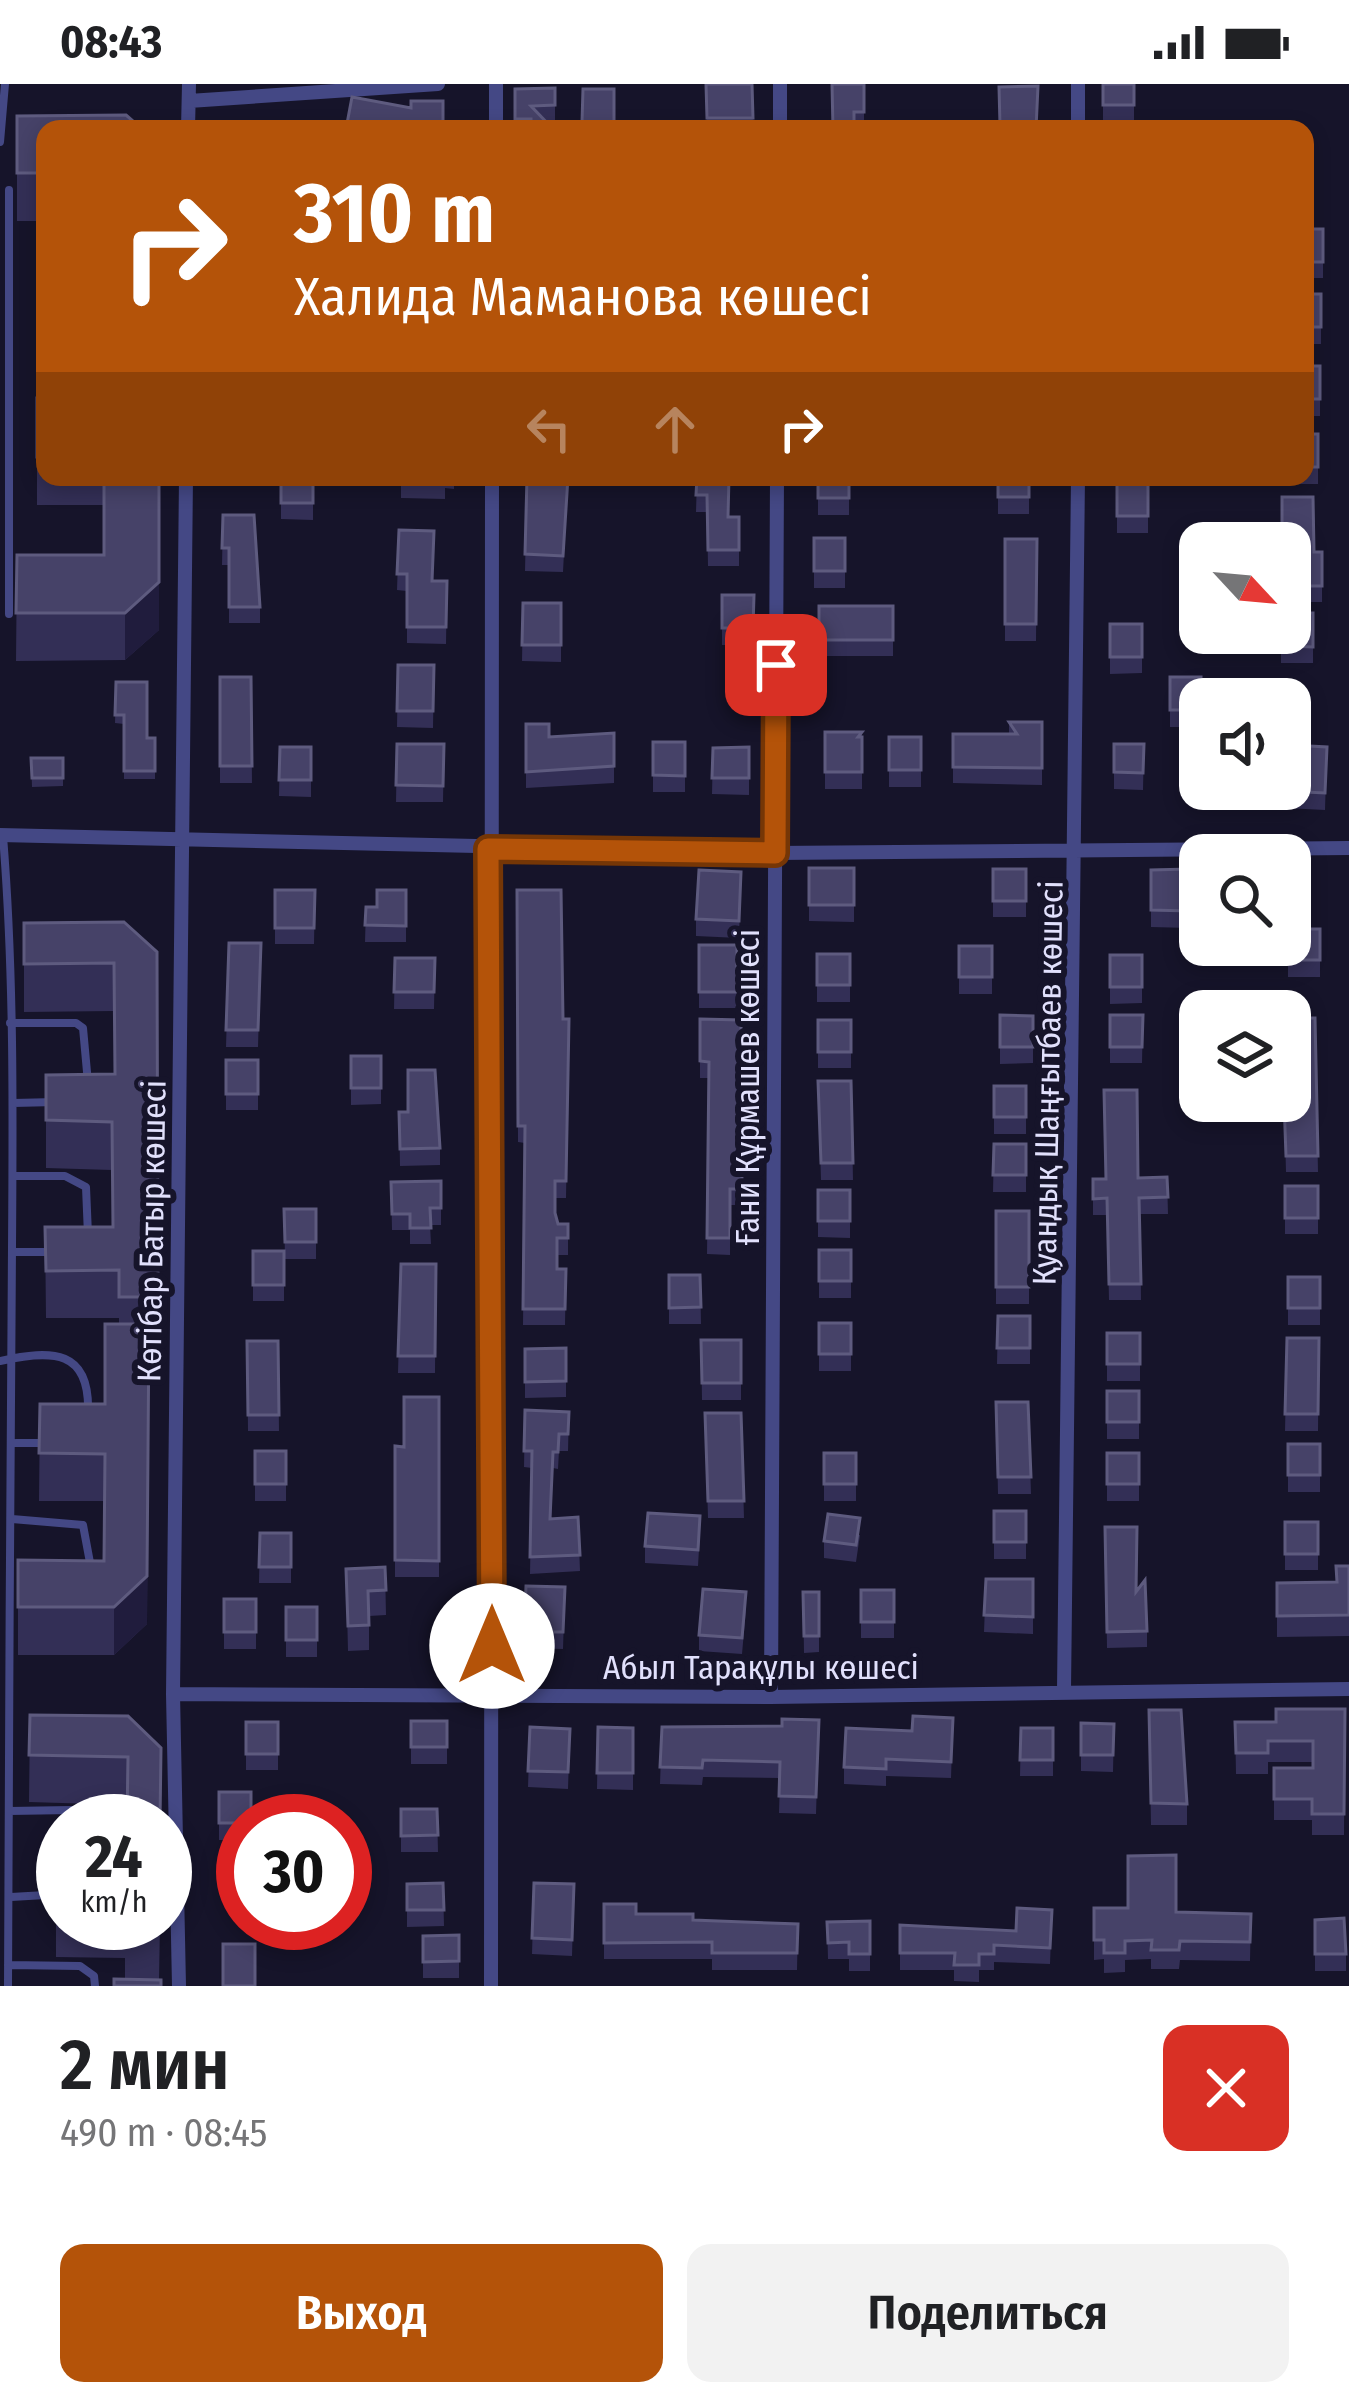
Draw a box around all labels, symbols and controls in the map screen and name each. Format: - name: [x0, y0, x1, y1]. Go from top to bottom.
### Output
- text: 08:43: [60, 15, 162, 69]
- text: 310 m: [294, 163, 495, 264]
- icon: right: [96, 168, 252, 324]
- text: Халида Маманова көшесі: [294, 265, 872, 329]
- icon: left: [516, 396, 582, 462]
- icon: ahead: [642, 396, 708, 462]
- icon: right: [768, 396, 834, 462]
- north arrow: [1179, 522, 1311, 654]
- map controls: [1179, 522, 1311, 1122]
- pin: [725, 614, 827, 716]
- icon: arrive: [743, 632, 809, 698]
- button: sound: [1179, 678, 1311, 810]
- button: search: [1179, 834, 1311, 966]
- street label: Қуандық Шаңғытбаев көшесі: [1024, 880, 1072, 1286]
- street label: Ғани Құрмашев көшесі: [728, 929, 768, 1245]
- button: layers: [1179, 990, 1311, 1122]
- street label: Көтібар Батыр көшесі: [129, 1080, 175, 1382]
- position arrow: [429, 1583, 555, 1709]
- street label: Абыл Тарақұлы көшесі: [603, 1648, 919, 1688]
- speed limit sign: 30: [216, 1794, 372, 1950]
- text: 24: [85, 1821, 143, 1893]
- text: km/h: [81, 1884, 147, 1920]
- text: 2 мин: [60, 2022, 230, 2108]
- button: close: [1163, 2025, 1289, 2151]
- text: 490 m · 08:45: [60, 2110, 267, 2156]
- button: Выход: [60, 2244, 663, 2382]
- button: Поделиться: [687, 2244, 1289, 2382]

